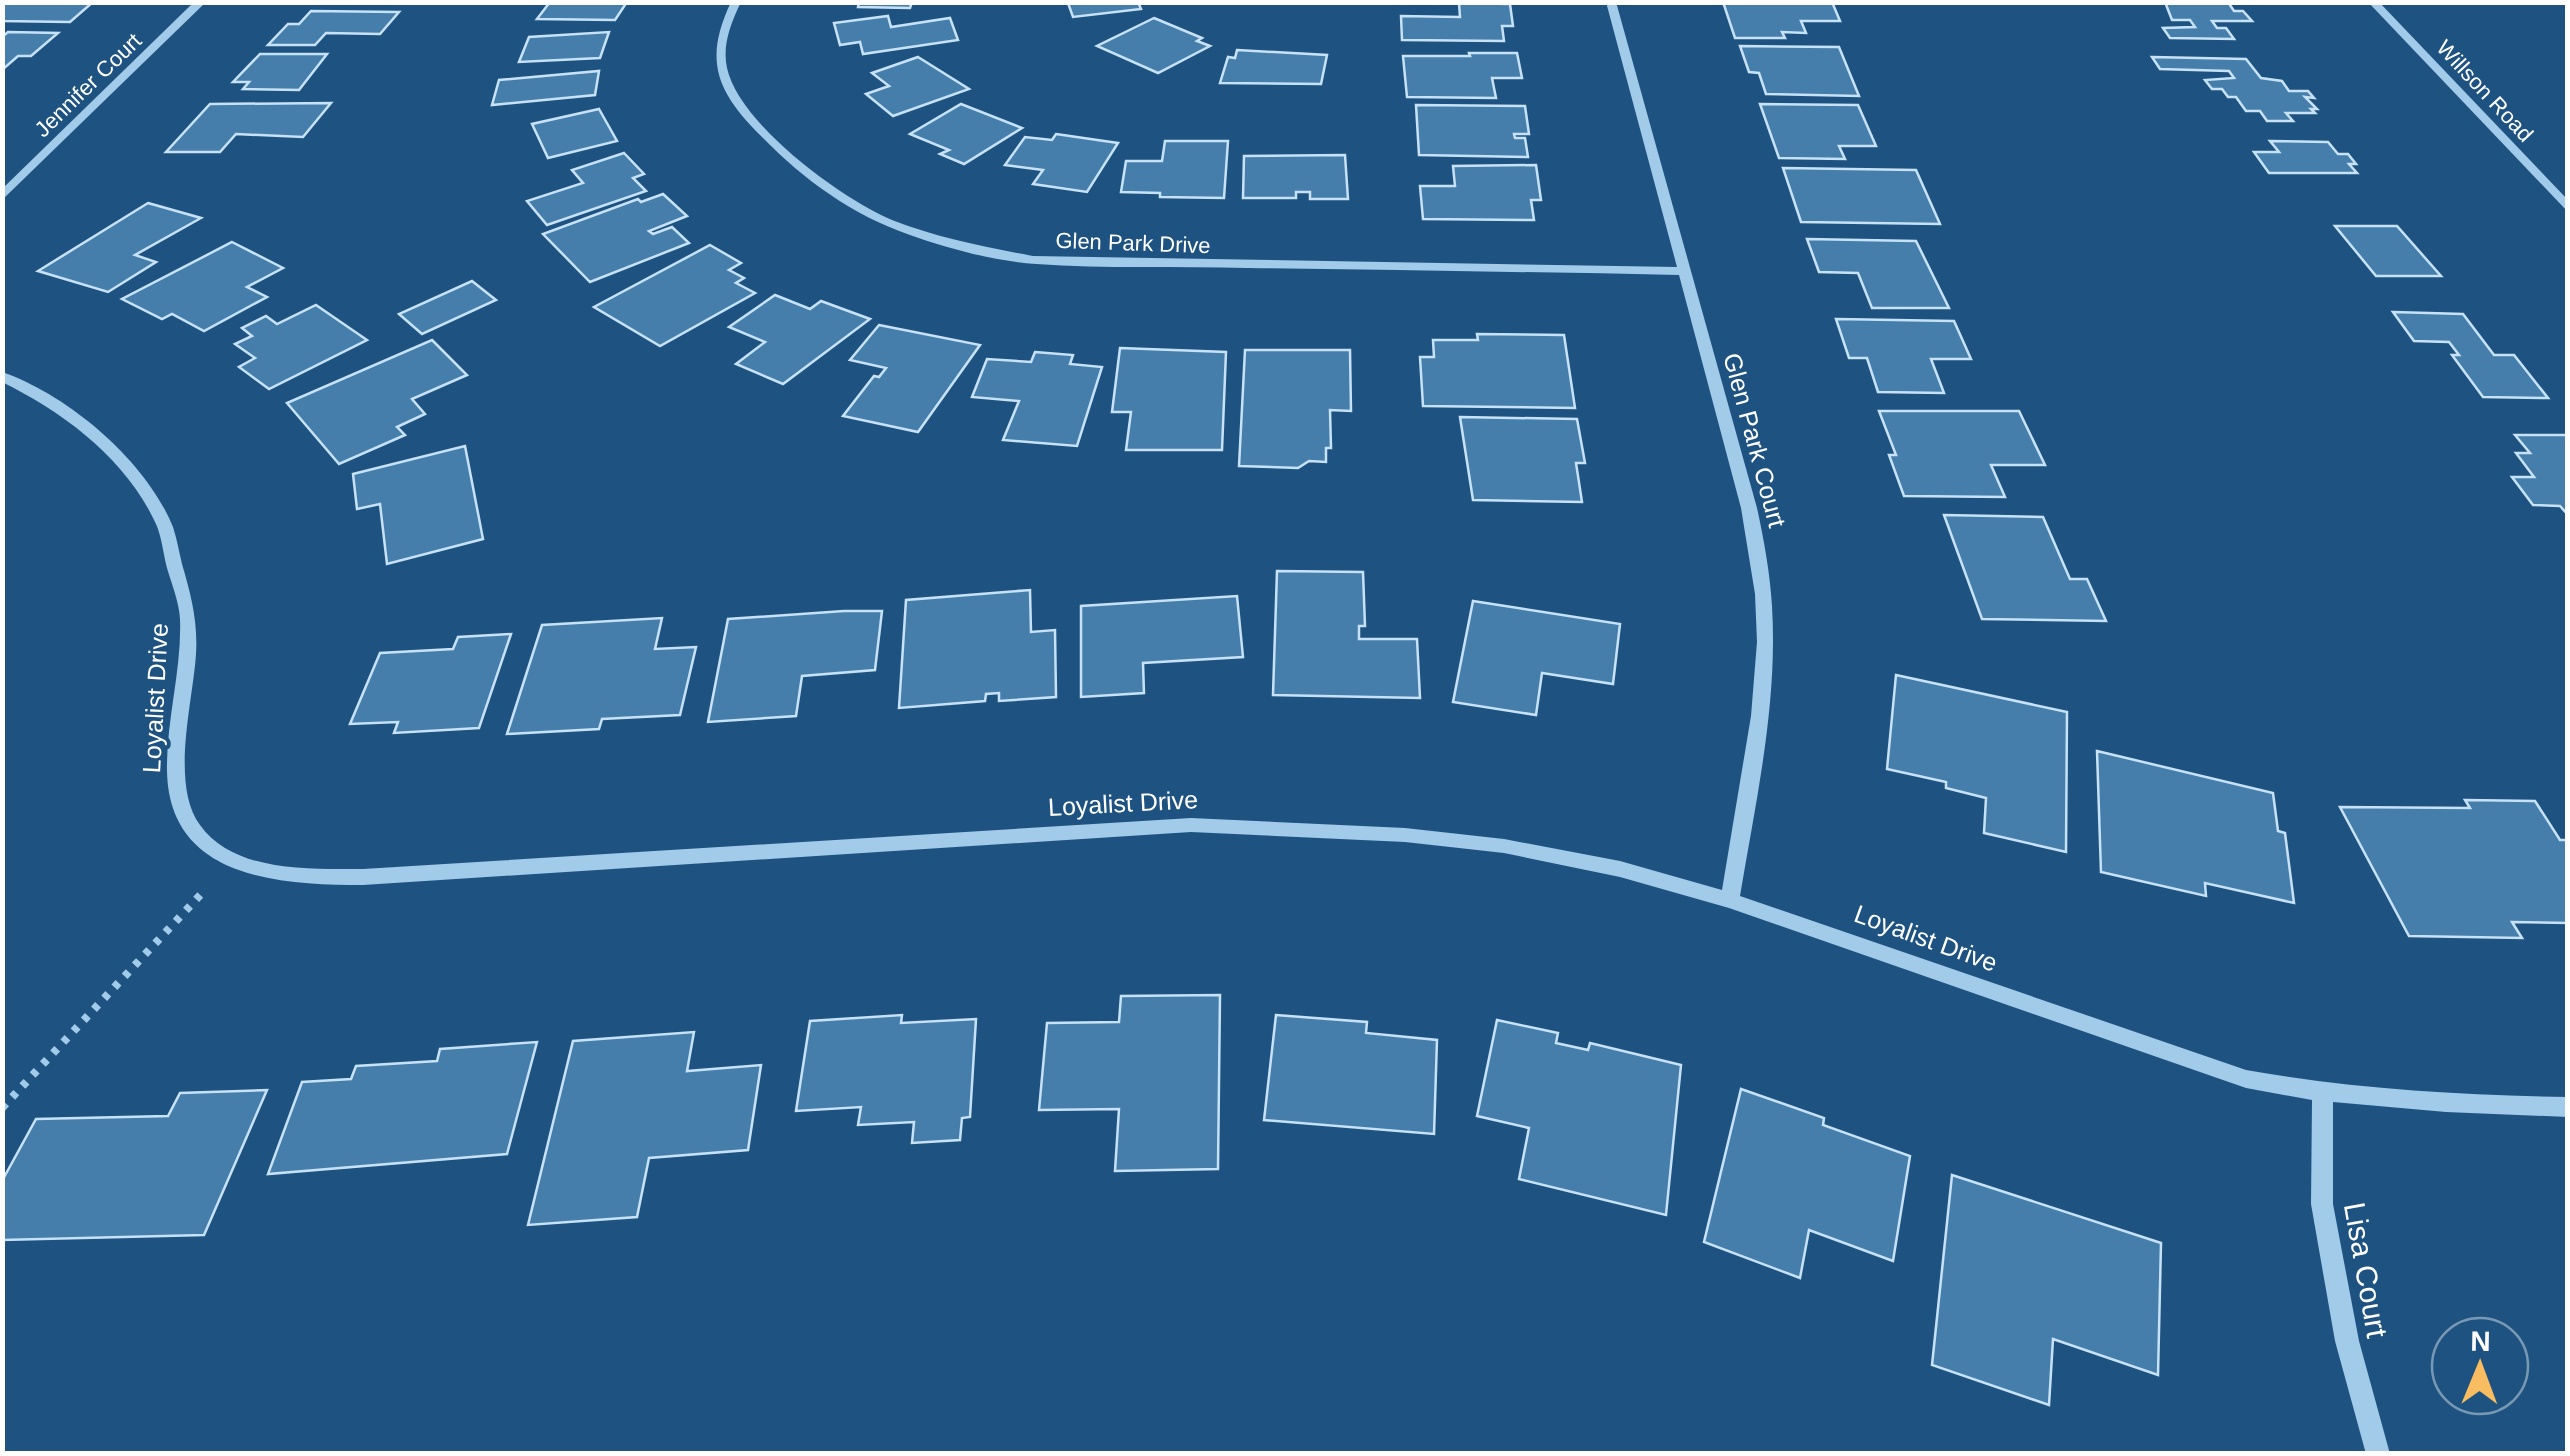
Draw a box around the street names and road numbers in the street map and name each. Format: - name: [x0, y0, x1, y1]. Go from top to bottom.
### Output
- street label: Jennifer Court: [30, 28, 146, 142]
- street label: Willson Road: [2432, 35, 2538, 147]
- street label: Glen Park Drive: [1055, 228, 1211, 258]
- street label: Glen Park Court: [1718, 350, 1792, 530]
- street label: Loyalist Drive: [137, 622, 173, 774]
- street label: Loyalist Drive: [1047, 785, 1199, 821]
- street label: Loyalist Drive: [1851, 899, 2001, 977]
- street label: Lisa Court: [2338, 1200, 2394, 1341]

